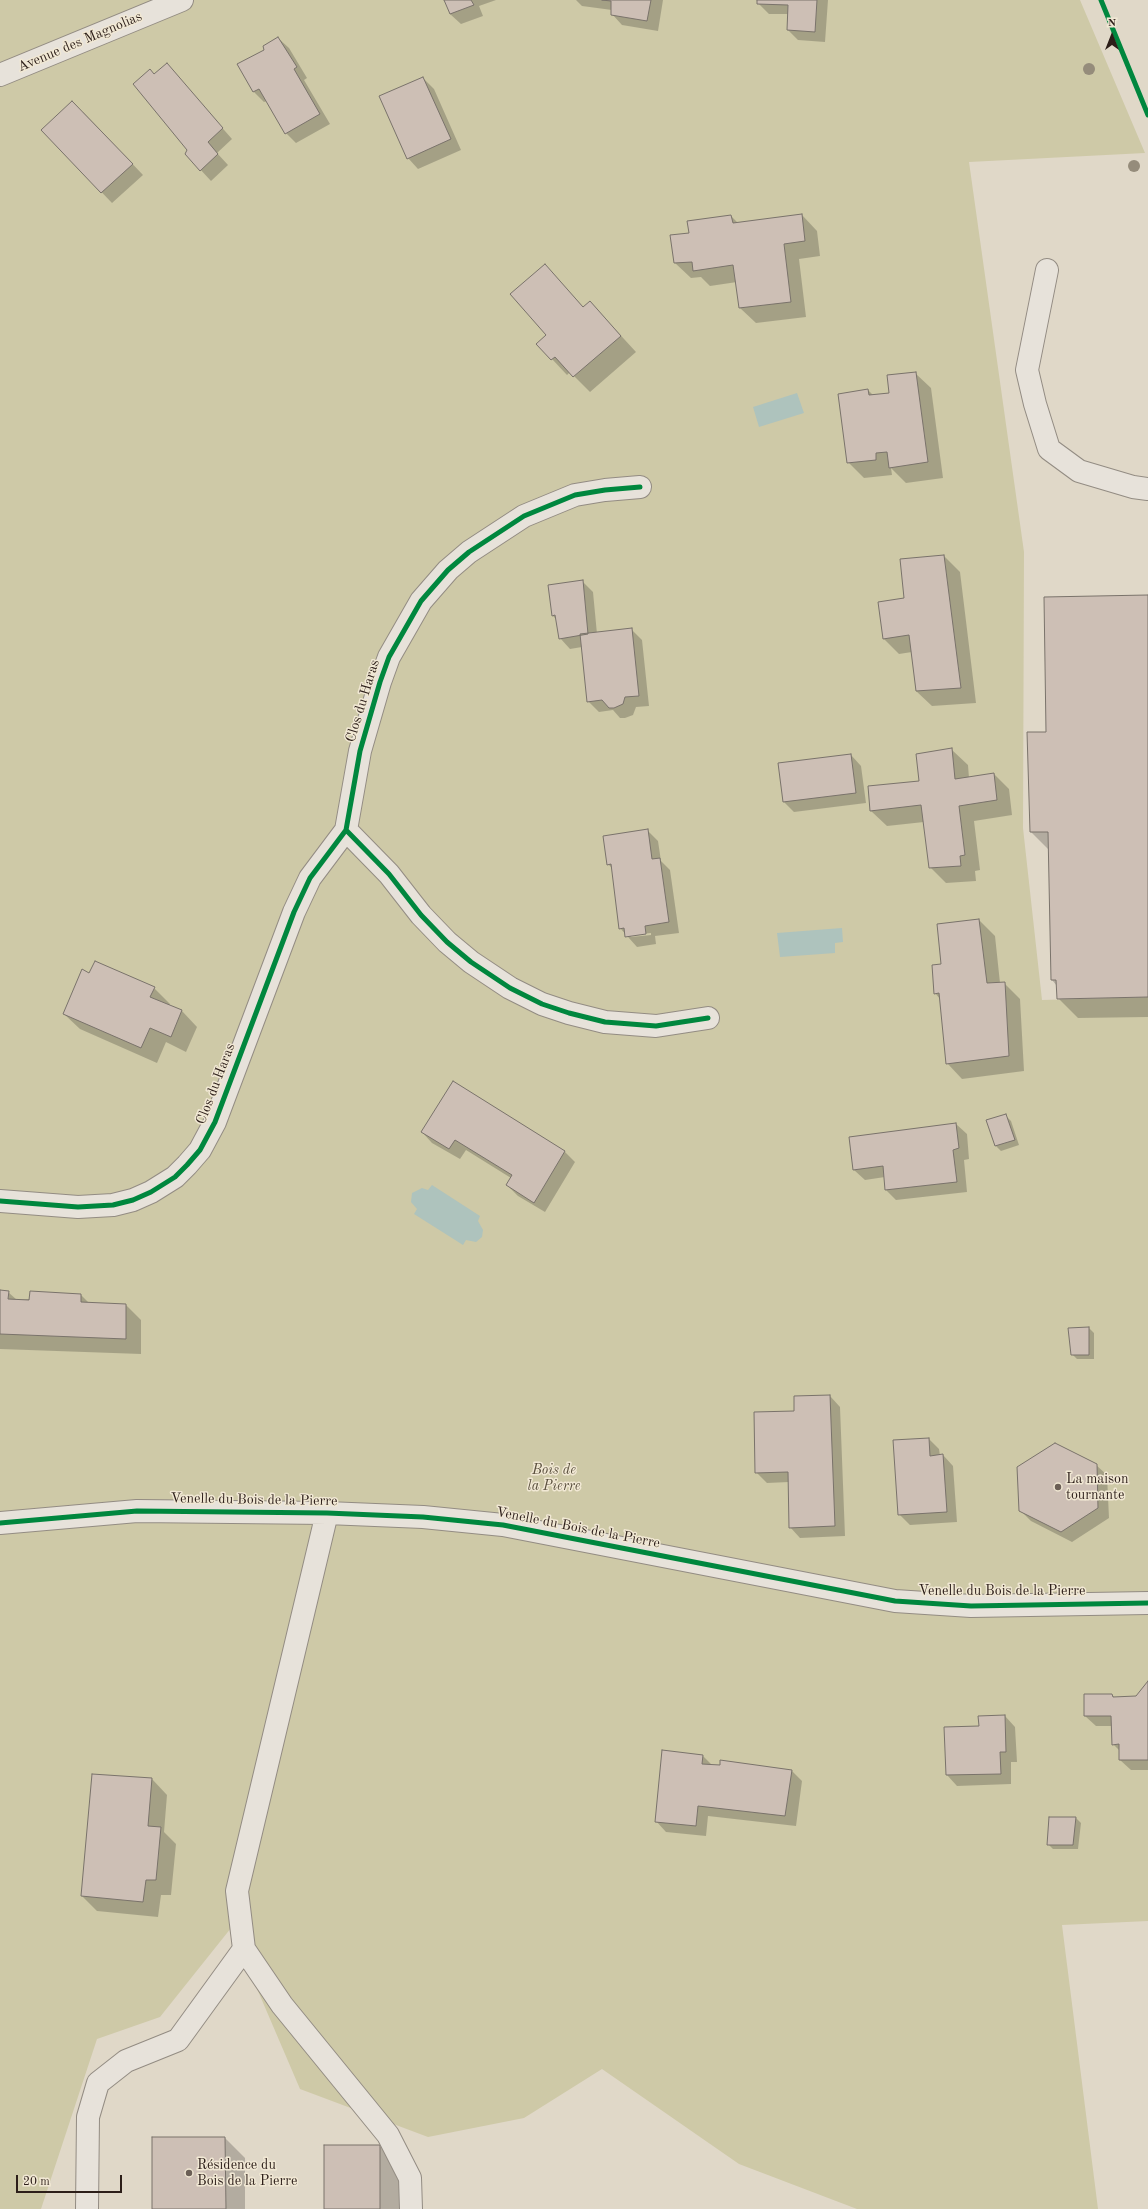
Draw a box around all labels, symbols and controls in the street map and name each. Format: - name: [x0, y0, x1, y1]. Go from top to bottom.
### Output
- street label: Avenue des Magnolias: [15, 8, 145, 76]
- north arrow: [1092, 16, 1132, 56]
- text: N: [1108, 18, 1116, 29]
- street label: Clos du Haras: [342, 658, 384, 744]
- street label: Clos du Haras: [193, 1041, 239, 1127]
- park label: Bois de la Pierre: [528, 1462, 580, 1494]
- place label: La maison tournante: [1066, 1471, 1129, 1504]
- marker: La maison tournante: [1053, 1482, 1063, 1492]
- street label: Venelle du Bois de la Pierre: [170, 1490, 338, 1510]
- street label: Venelle du Bois de la Pierre: [495, 1504, 661, 1552]
- street label: Venelle du Bois de la Pierre: [919, 1583, 1085, 1599]
- place label: Résidence du Bois de la Pierre: [197, 2157, 297, 2190]
- scale bar: [18, 2167, 124, 2193]
- marker: Résidence du Bois de la Pierre: [184, 2168, 194, 2178]
- text: 20 m: [23, 2176, 50, 2188]

